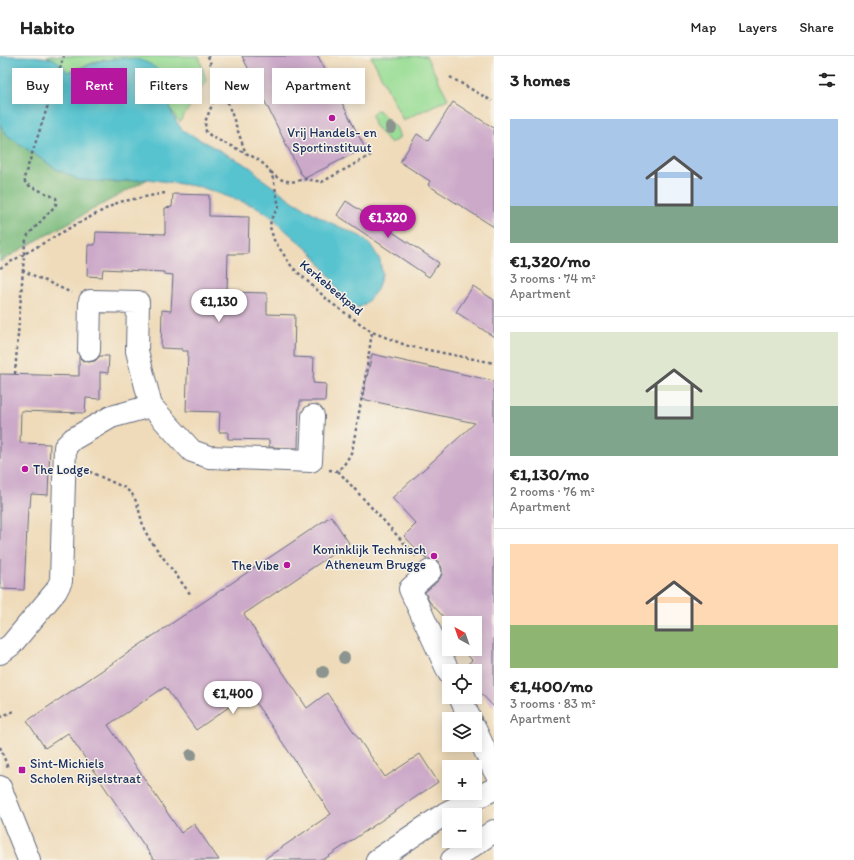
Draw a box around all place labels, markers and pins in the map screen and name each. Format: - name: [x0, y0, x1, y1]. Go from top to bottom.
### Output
- marker: Vrij Handels- en Sportinstituut: [327, 113, 337, 123]
- place label: Vrij Handels- en Sportinstituut: [287, 125, 378, 155]
- pin: €1,320: [355, 205, 421, 239]
- pin: €1,130: [186, 289, 252, 323]
- place label: The Lodge: [33, 462, 89, 477]
- marker: The Lodge: [20, 464, 30, 474]
- place label: Koninklijk Technisch Atheneum Brugge: [313, 542, 426, 572]
- marker: Koninklijk Technisch Atheneum Brugge: [429, 551, 439, 561]
- place label: The Vibe: [232, 558, 279, 573]
- marker: The Vibe: [282, 560, 292, 570]
- pin: €1,400: [200, 681, 266, 715]
- place label: Sint-Michiels Scholen Rijselstraat: [30, 756, 141, 786]
- marker: Sint-Michiels Scholen Rijselstraat: [17, 765, 27, 775]

